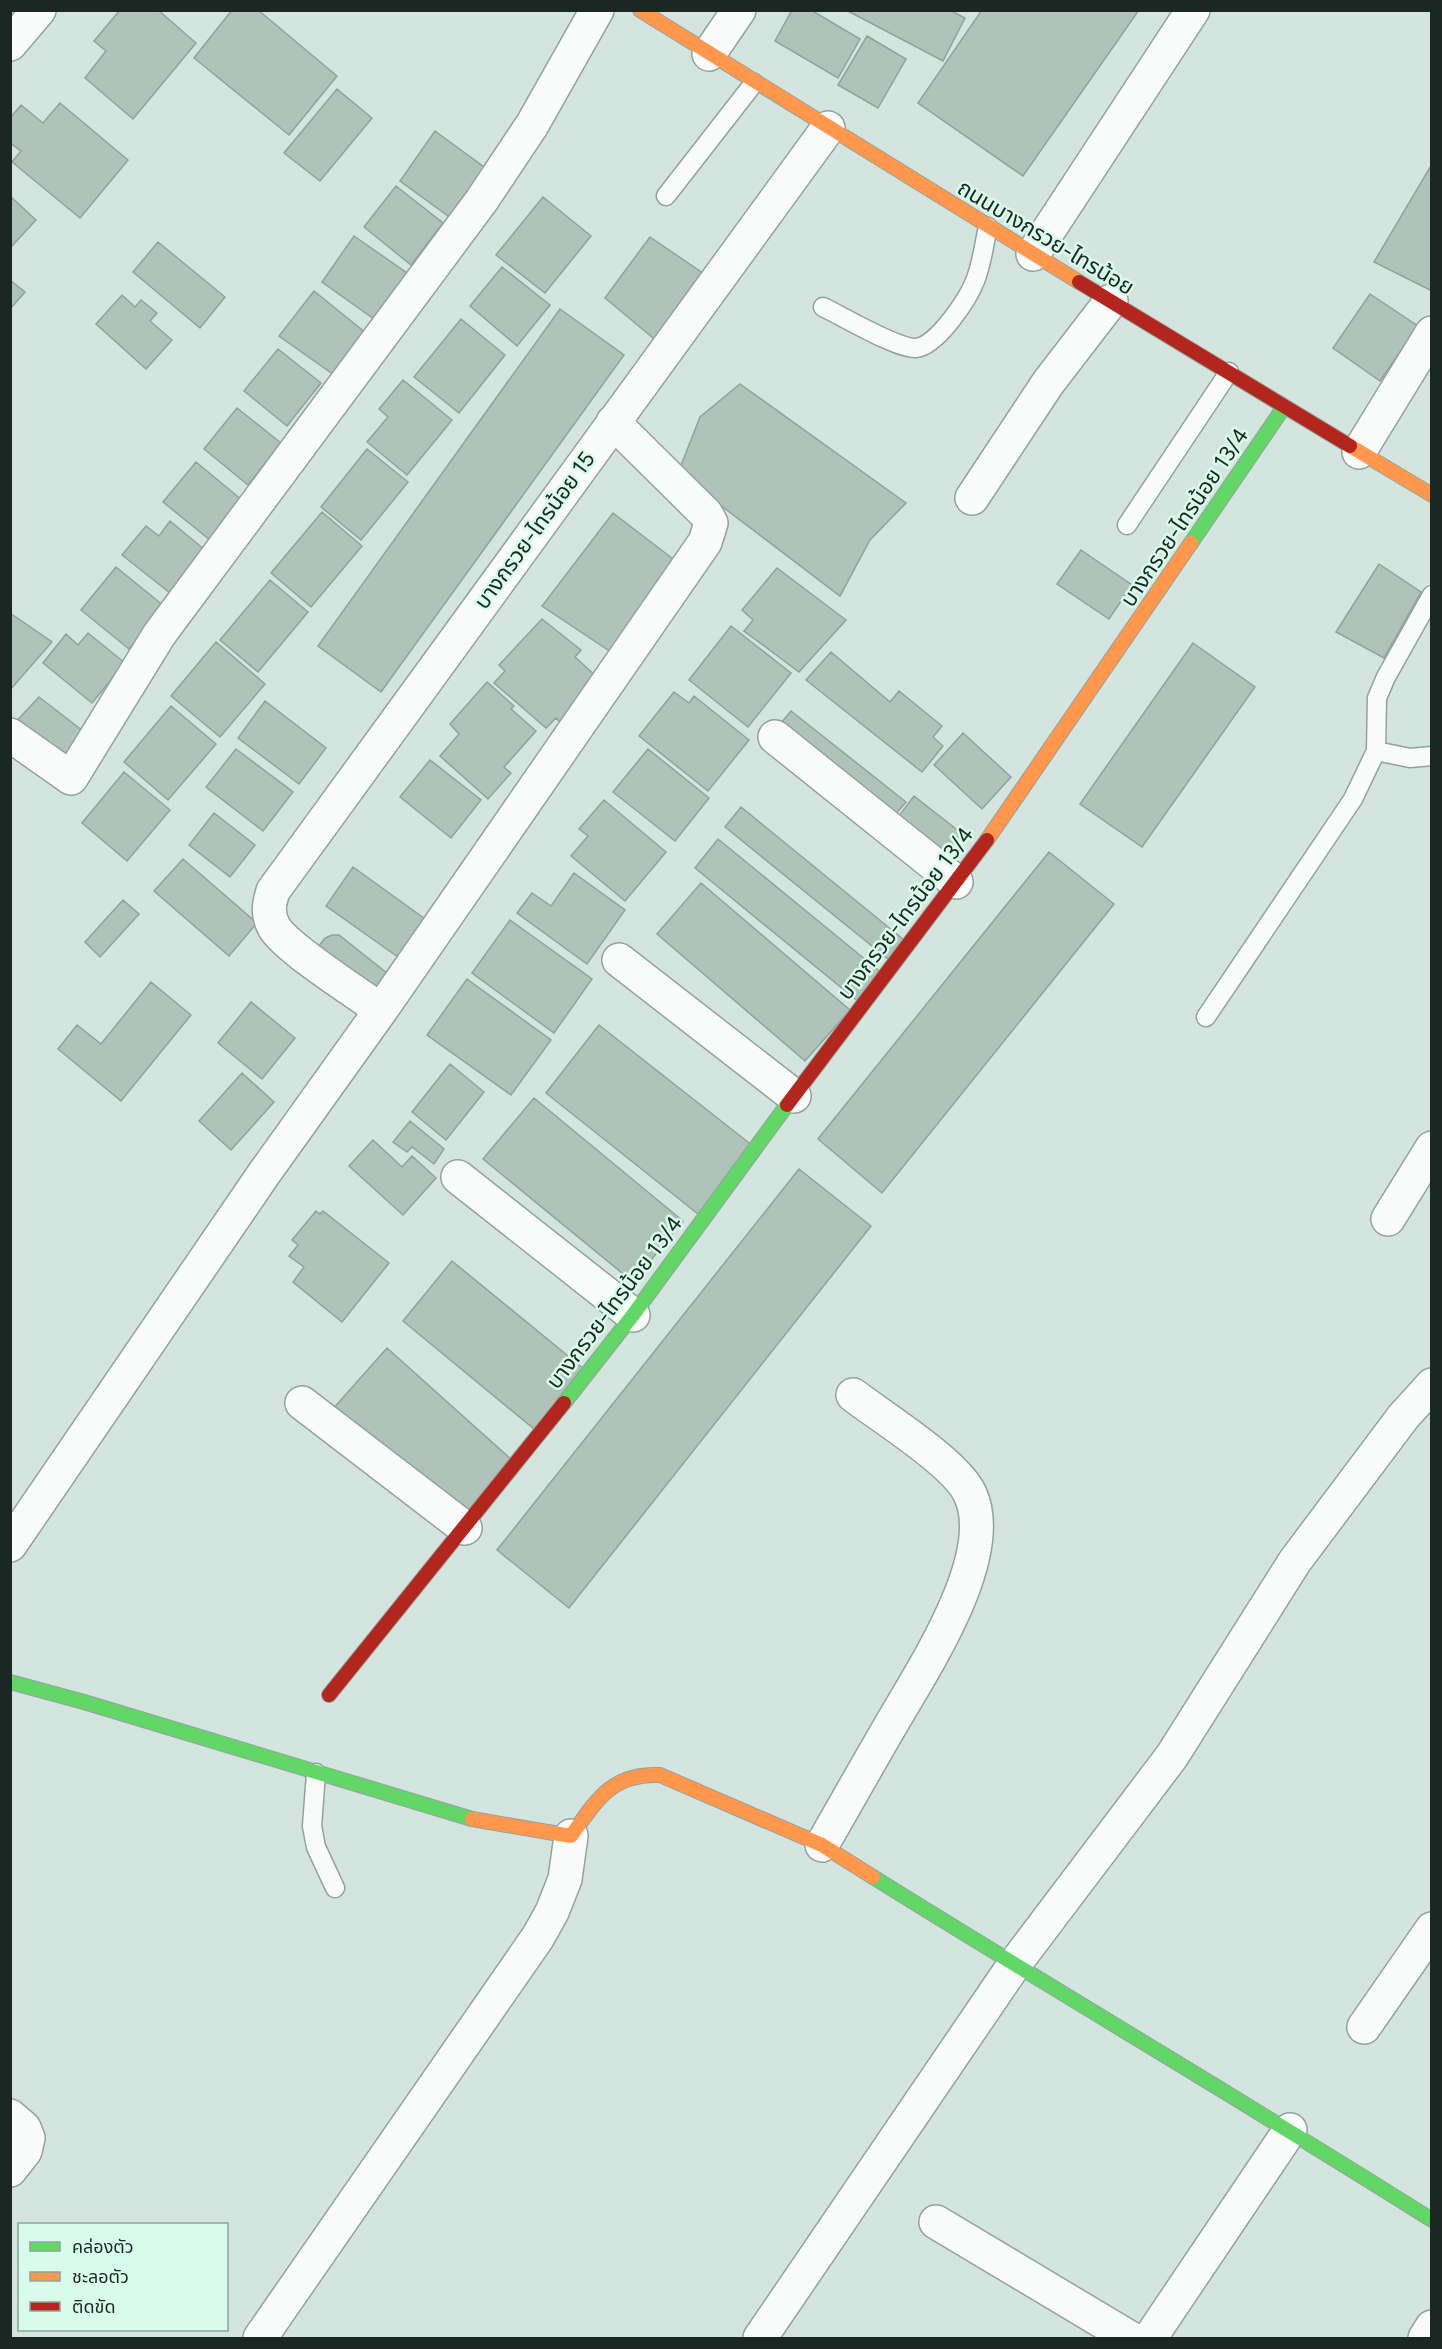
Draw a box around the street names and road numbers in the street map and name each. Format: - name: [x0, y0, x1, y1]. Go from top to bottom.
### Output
- street label: ถนนบางกรวย-ไทรน้อย: [953, 174, 1139, 301]
- street label: บางกรวย-ไทรน้อย 13/4: [1115, 423, 1254, 612]
- street label: บางกรวย-ไทรน้อย 15: [468, 446, 601, 614]
- street label: บางกรวย-ไทรน้อย 13/4: [832, 821, 979, 1005]
- street label: บางกรวย-ไทรน้อย 13/4: [541, 1210, 688, 1394]

